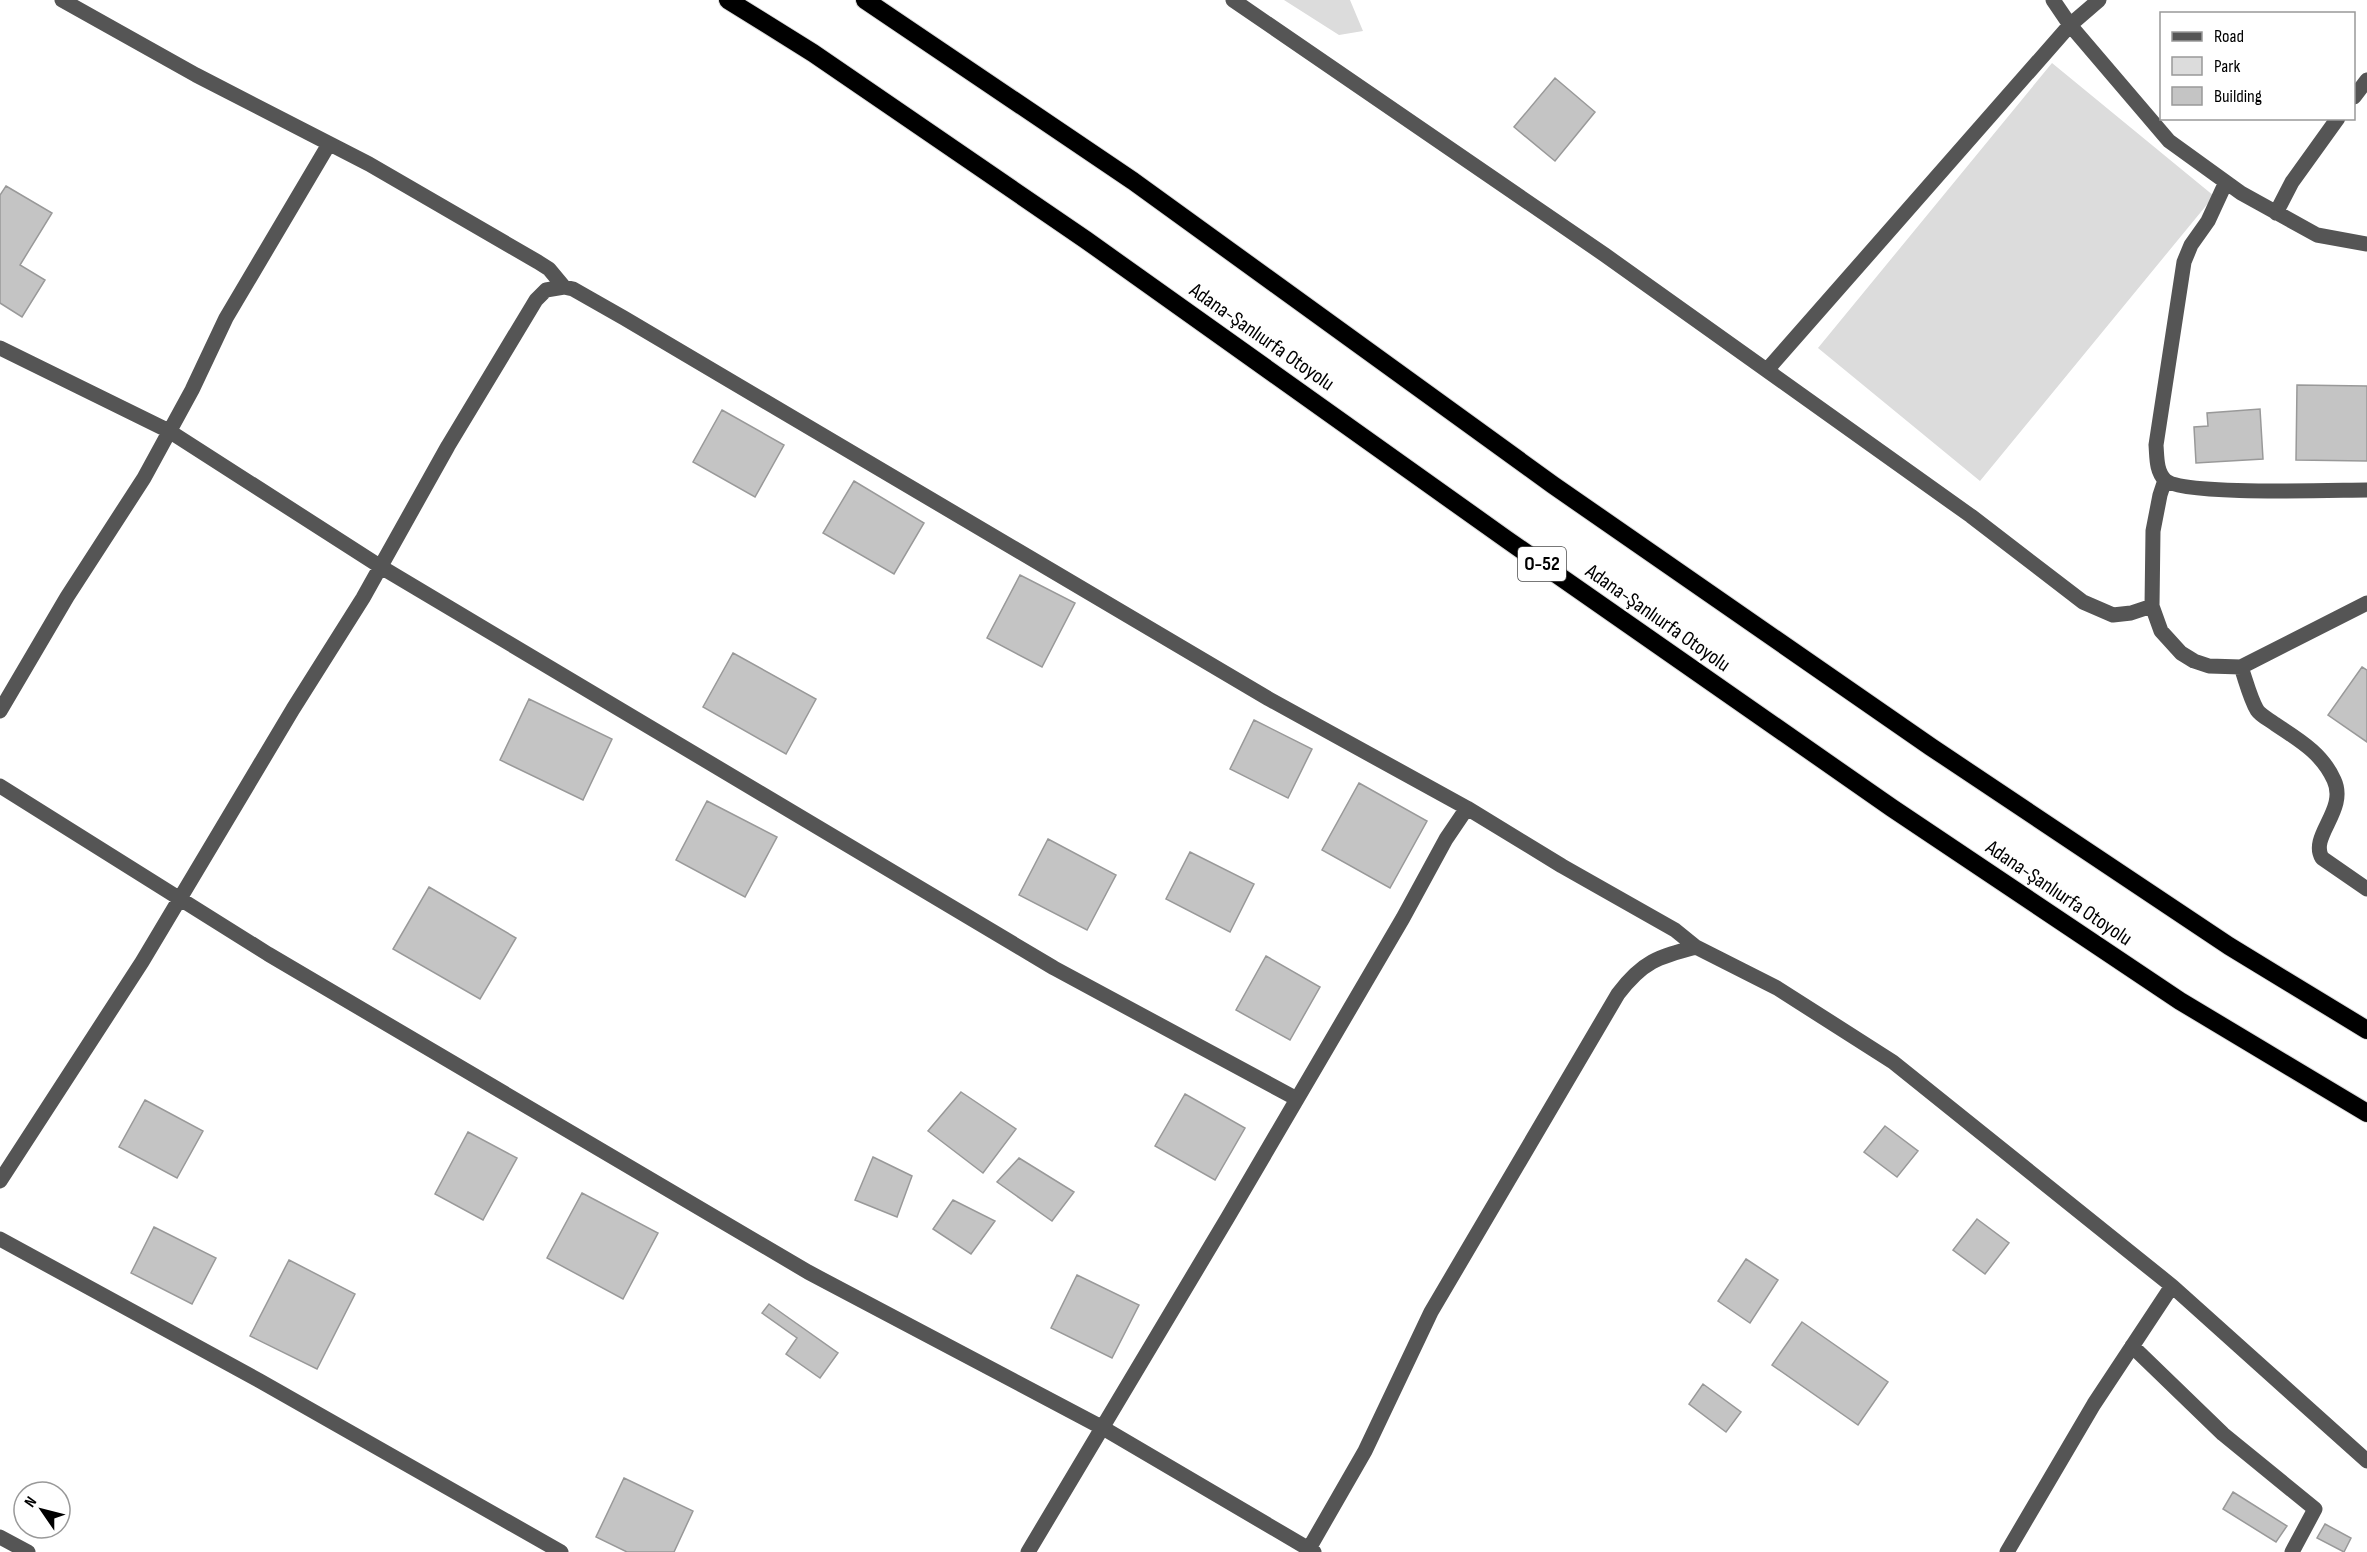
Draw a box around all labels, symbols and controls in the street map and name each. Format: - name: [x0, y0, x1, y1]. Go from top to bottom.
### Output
- legend: [2160, 12, 2355, 120]
- text: Road: [2214, 26, 2244, 47]
- text: Park: [2214, 56, 2240, 77]
- text: Building: [2214, 86, 2262, 107]
- street label: Adana-Şanlıurfa Otoyolu: [1184, 277, 1339, 396]
- road number: O-52: [1518, 547, 1566, 581]
- street label: Adana-Şanlıurfa Otoyolu: [1580, 558, 1735, 677]
- street label: Adana-Şanlıurfa Otoyolu: [1980, 834, 2137, 951]
- north arrow: [12, 1480, 72, 1540]
- text: N: [21, 1493, 41, 1511]

